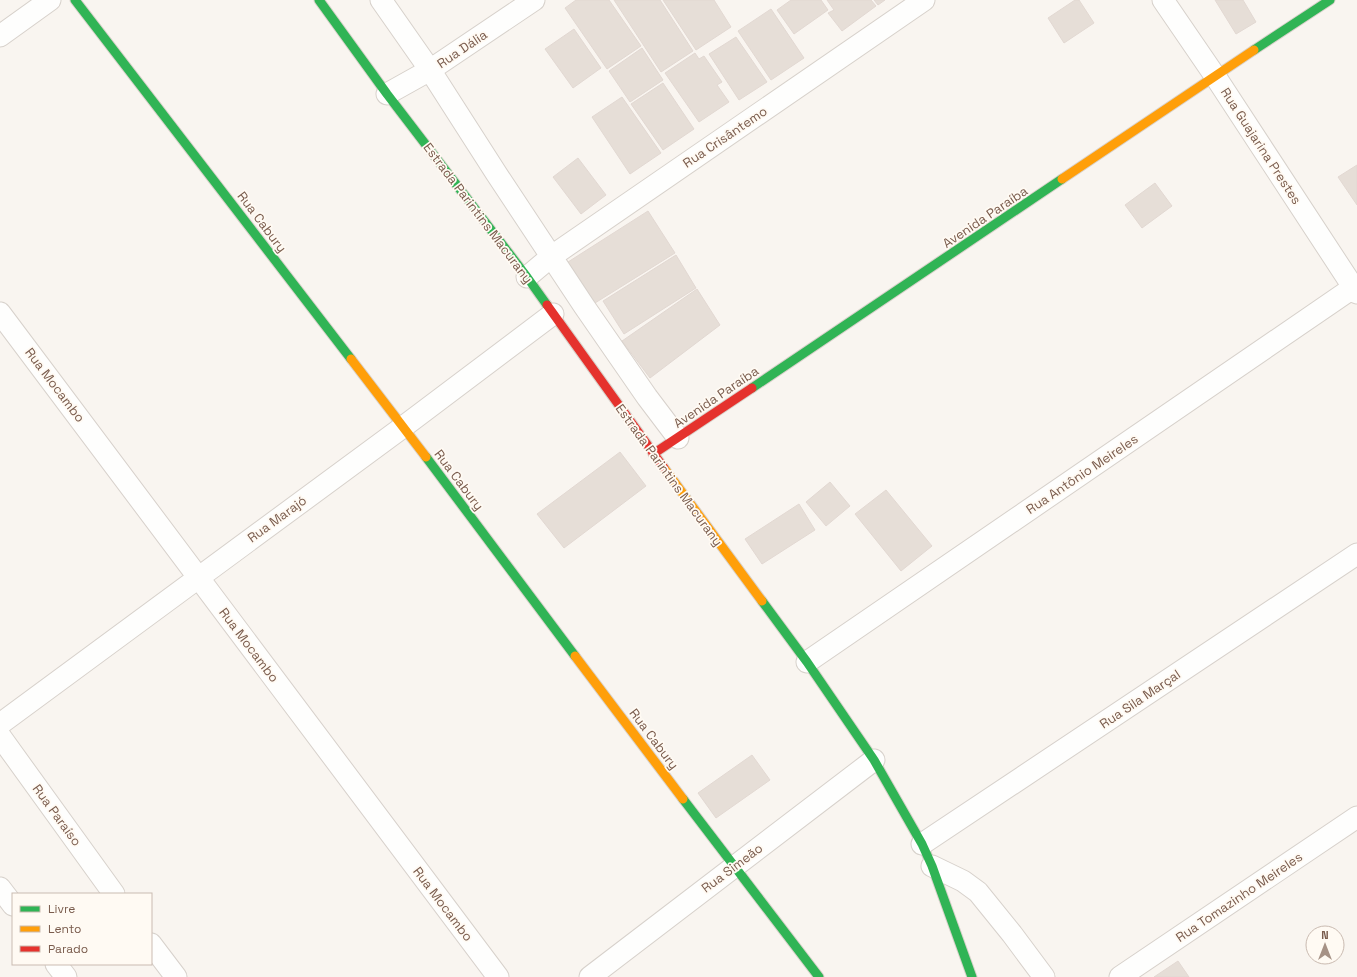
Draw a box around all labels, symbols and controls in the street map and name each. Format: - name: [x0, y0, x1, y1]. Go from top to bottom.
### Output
- street label: Rua Dália: [434, 26, 491, 72]
- street label: Rua Guajarina Prestes: [1217, 84, 1305, 208]
- street label: Rua Crisântemo: [680, 103, 770, 171]
- street label: Estrada Parintins Macurany: [420, 139, 536, 287]
- street label: Avenida Paraíba: [939, 182, 1031, 252]
- street label: Rua Cabury: [234, 188, 290, 256]
- street label: Rua Mocambo: [21, 344, 89, 426]
- street label: Avenida Paraíba: [670, 362, 762, 432]
- street label: Estrada Parintins Macurany: [612, 401, 726, 549]
- street label: Rua Antônio Meireles: [1023, 430, 1141, 518]
- street label: Rua Cabury: [431, 446, 487, 514]
- street label: Rua Marajó: [244, 492, 310, 546]
- street label: Rua Mocambo: [215, 604, 283, 686]
- street label: Rua Sila Marçal: [1096, 666, 1184, 732]
- street label: Rua Cabury: [626, 705, 682, 773]
- street label: Rua Paraíso: [29, 781, 85, 849]
- street label: Rua Simeão: [698, 839, 766, 897]
- street label: Rua Tomazinho Meireles: [1172, 848, 1306, 946]
- street label: Rua Mocambo: [409, 863, 477, 945]
- legend: [12, 893, 152, 965]
- text: Livre: [48, 901, 75, 917]
- text: Lento: [48, 921, 82, 937]
- north arrow: [1305, 925, 1345, 965]
- text: N: [1321, 928, 1329, 942]
- text: Parado: [48, 941, 88, 957]

